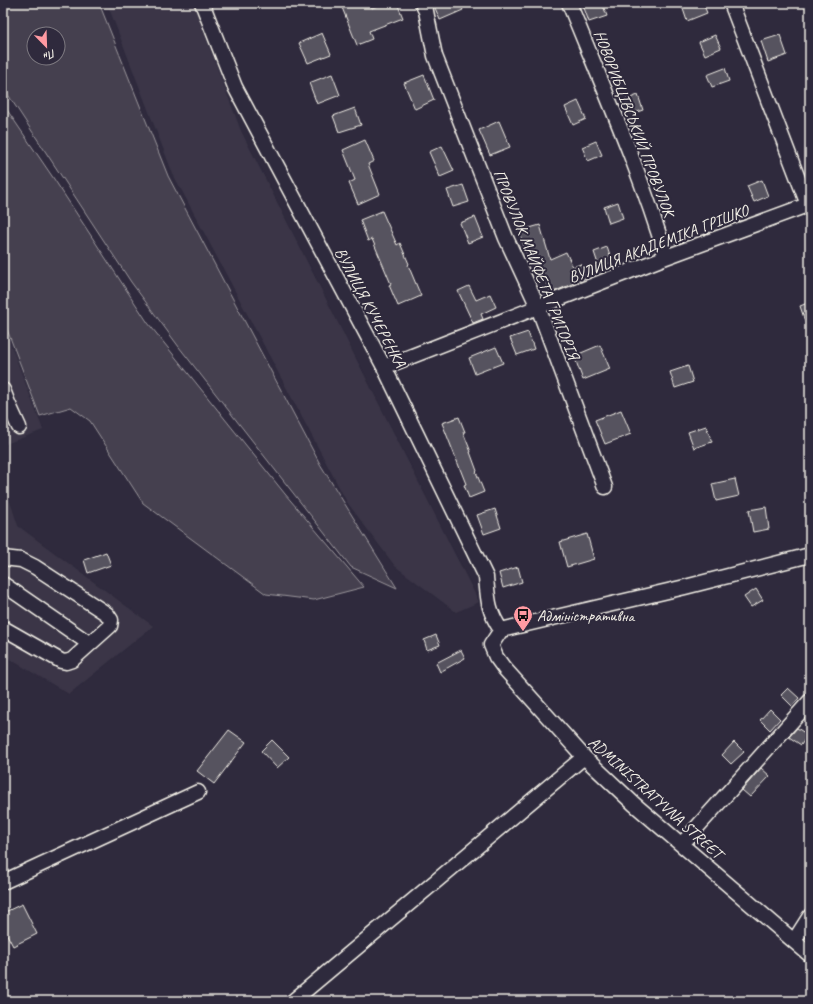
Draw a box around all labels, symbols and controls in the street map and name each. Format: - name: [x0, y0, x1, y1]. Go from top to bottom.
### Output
- north arrow: [26, 26, 66, 66]
- street label: НОВОРИБЦІВСЬКИЙ ПРОВУЛОК: [589, 27, 680, 222]
- text: Пн: [41, 47, 58, 64]
- street label: ПРОВУЛОК МАЙФЕТА ГРИГОРІЯ: [489, 167, 584, 364]
- street label: ВУЛИЦЯ АКАДЕМІКА ГРІШКО: [566, 200, 753, 288]
- street label: ВУЛИЦЯ КУЧЕРЕНКА: [330, 244, 411, 372]
- bus stop icon: Адміністративна: [512, 604, 534, 632]
- place label: Адміністративна: [537, 606, 636, 626]
- street label: ADMINISTRATYVNA STREET: [584, 732, 729, 866]

